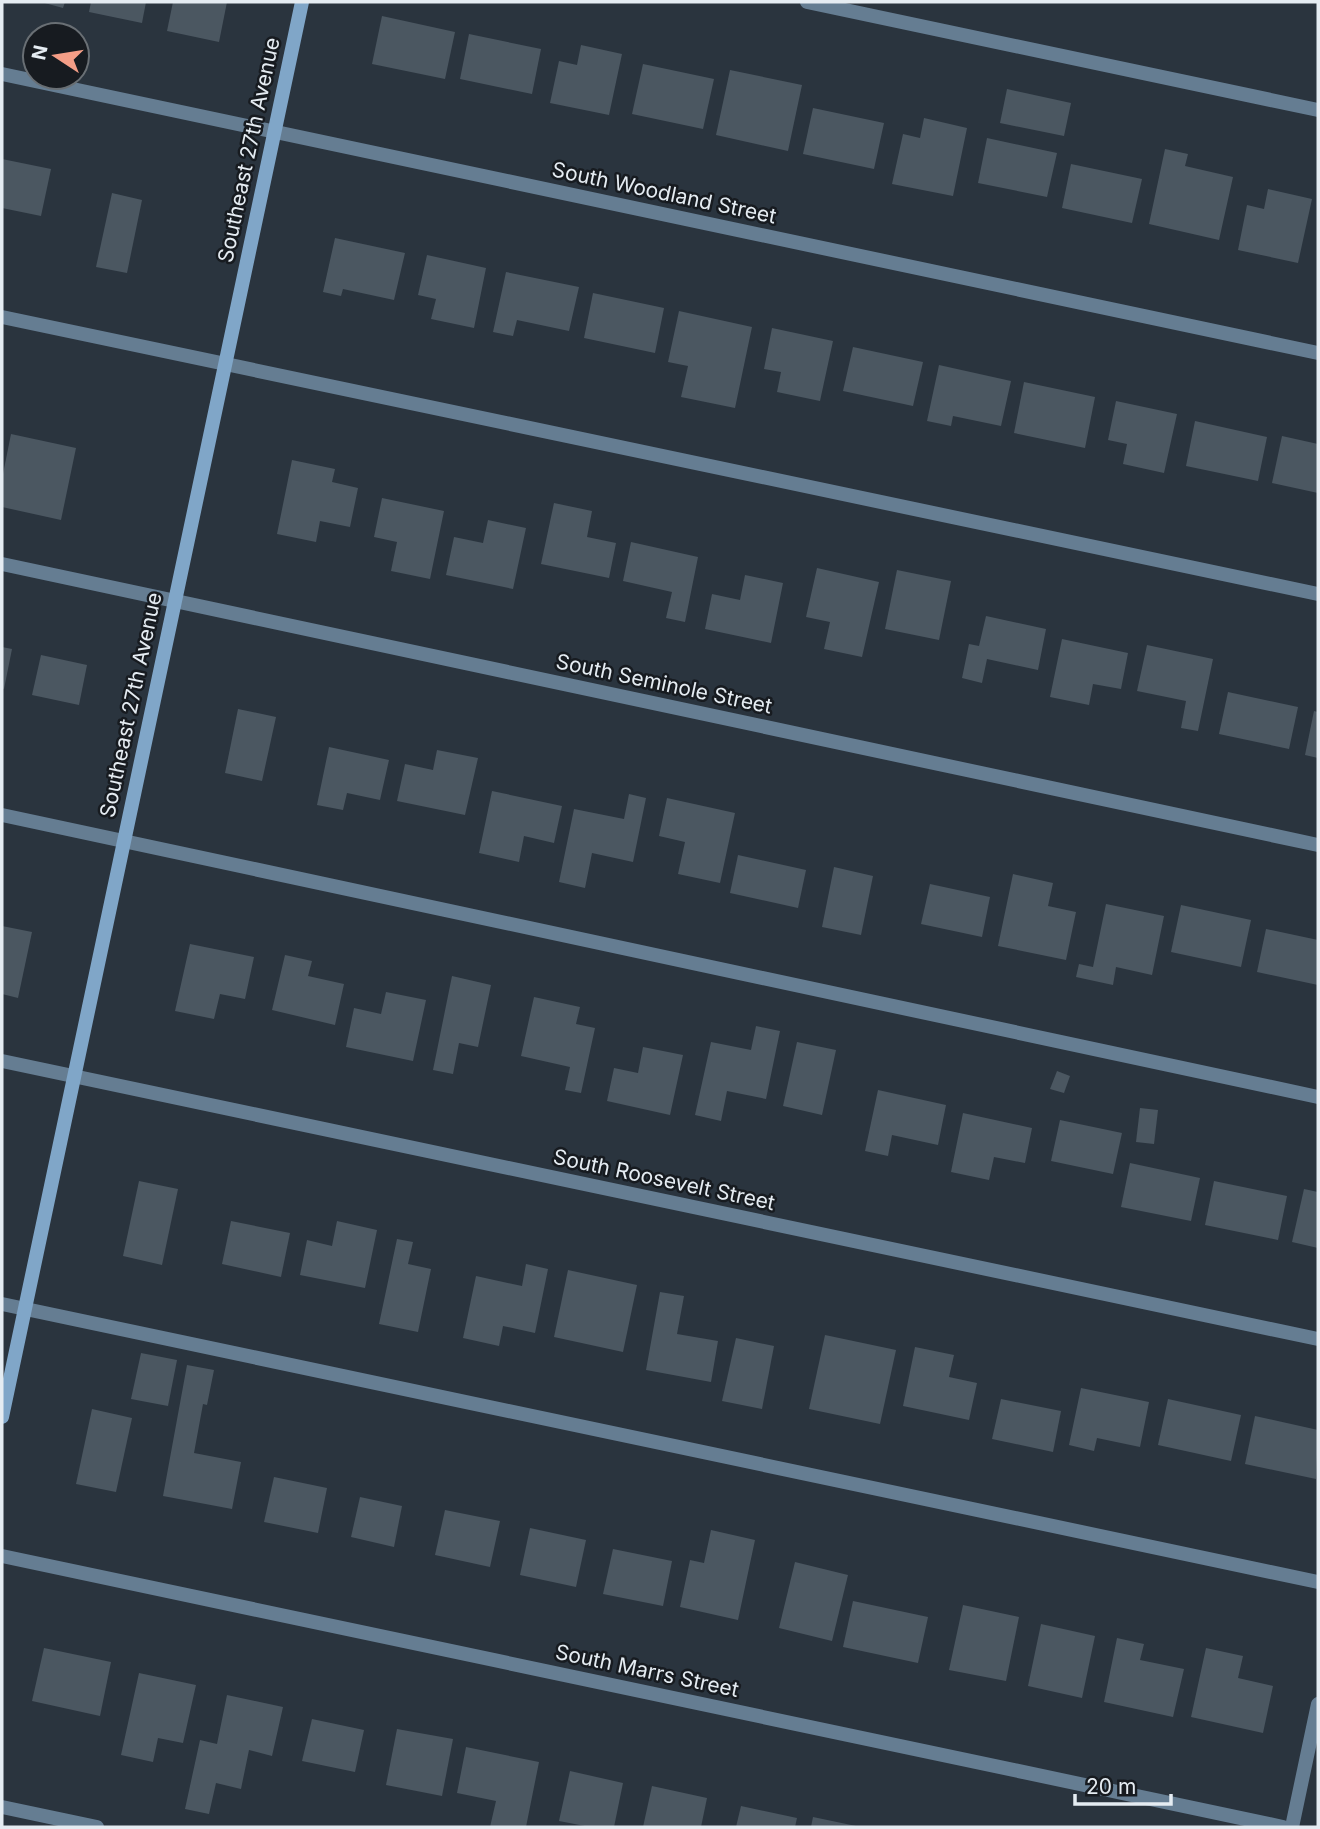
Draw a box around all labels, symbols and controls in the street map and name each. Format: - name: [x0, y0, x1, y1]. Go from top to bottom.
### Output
- north arrow: [21, 21, 91, 91]
- street label: Southeast 27th Avenue: [212, 35, 285, 265]
- text: N: [27, 43, 53, 62]
- street label: South Woodland Street: [550, 157, 779, 229]
- street label: Southeast 27th Avenue: [94, 590, 167, 820]
- street label: South Seminole Street: [554, 648, 775, 719]
- street label: South Roosevelt Street: [551, 1144, 777, 1215]
- street label: South Marrs Street: [553, 1639, 741, 1702]
- scale bar: [1075, 1762, 1171, 1806]
- text: 20 m: [1086, 1774, 1136, 1799]

